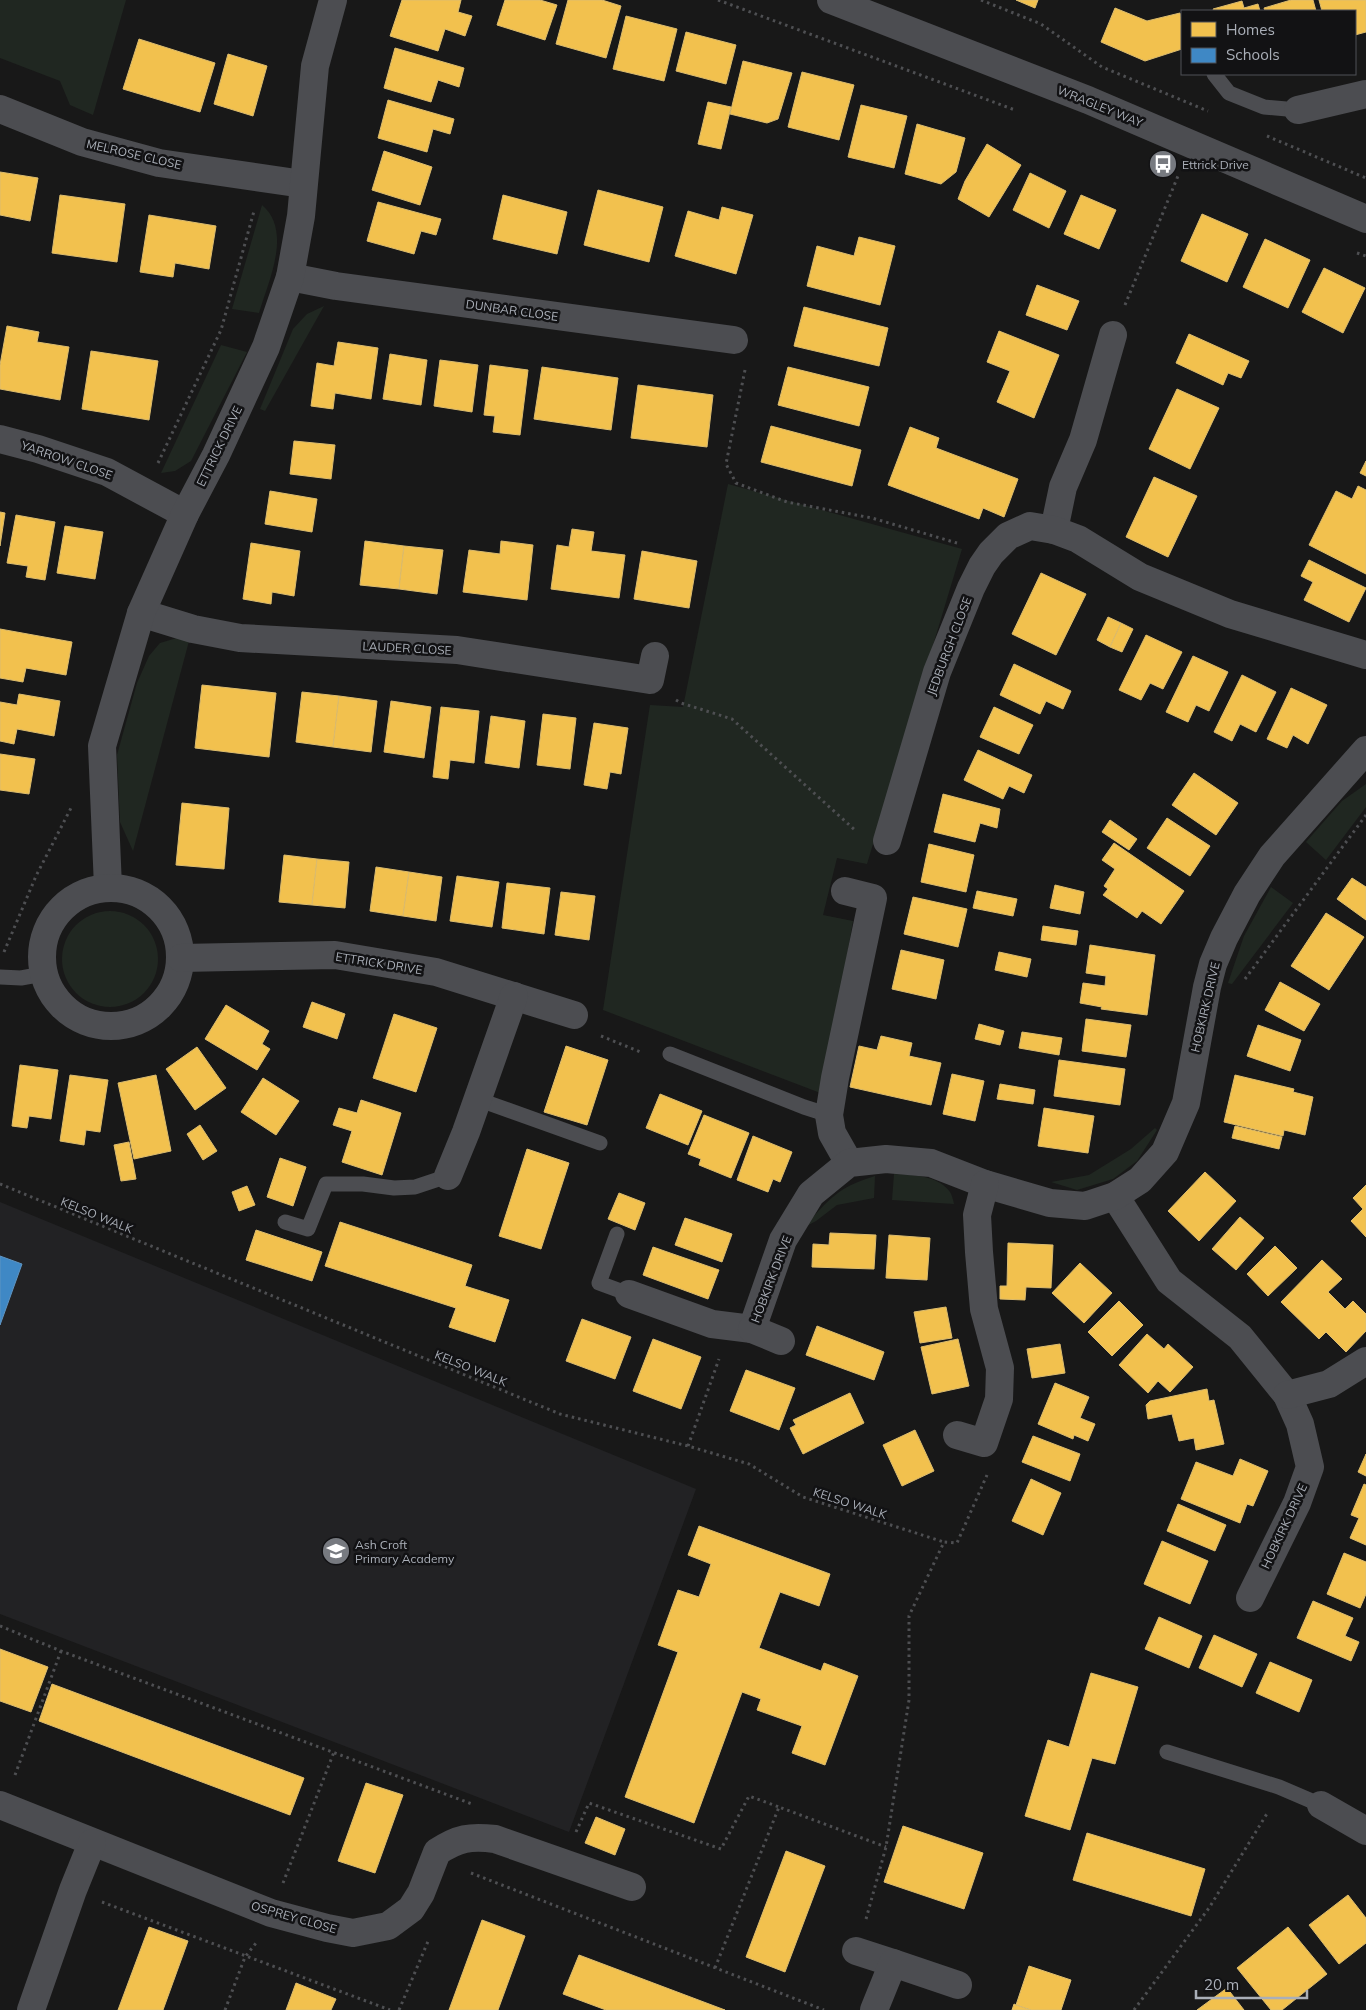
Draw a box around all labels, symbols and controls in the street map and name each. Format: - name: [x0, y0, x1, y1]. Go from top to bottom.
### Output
- legend: [1181, 10, 1356, 75]
- text: Homes: [1226, 20, 1275, 39]
- text: Schools: [1226, 45, 1280, 64]
- street label: WRAGLEY WAY: [1055, 82, 1146, 130]
- street label: MELROSE CLOSE: [85, 136, 183, 172]
- bus stop icon: Ettrick Drive: [1148, 149, 1178, 179]
- place label: Ettrick Drive: [1182, 157, 1249, 172]
- street label: DUNBAR CLOSE: [465, 296, 559, 324]
- street label: ETTRICK DRIVE: [193, 403, 245, 489]
- street label: YARROW CLOSE: [18, 437, 115, 483]
- street label: JEDBURGH CLOSE: [923, 595, 975, 697]
- street label: LAUDER CLOSE: [362, 638, 452, 658]
- street label: ETTRICK DRIVE: [335, 949, 423, 977]
- street label: HOBKIRK DRIVE: [1187, 960, 1223, 1054]
- street label: KELSO WALK: [59, 1194, 136, 1236]
- street label: HOBKIRK DRIVE: [747, 1233, 795, 1325]
- street label: KELSO WALK: [433, 1347, 510, 1389]
- street label: HOBKIRK DRIVE: [1258, 1481, 1310, 1571]
- street label: KELSO WALK: [811, 1484, 889, 1522]
- school or university icon: Ash Croft Primary Academy: [321, 1536, 351, 1566]
- place label: Ash Croft Primary Academy: [355, 1537, 455, 1566]
- street label: OSPREY CLOSE: [249, 1898, 339, 1936]
- scale bar: [1196, 1968, 1307, 2000]
- text: 20 m: [1204, 1975, 1239, 1994]

